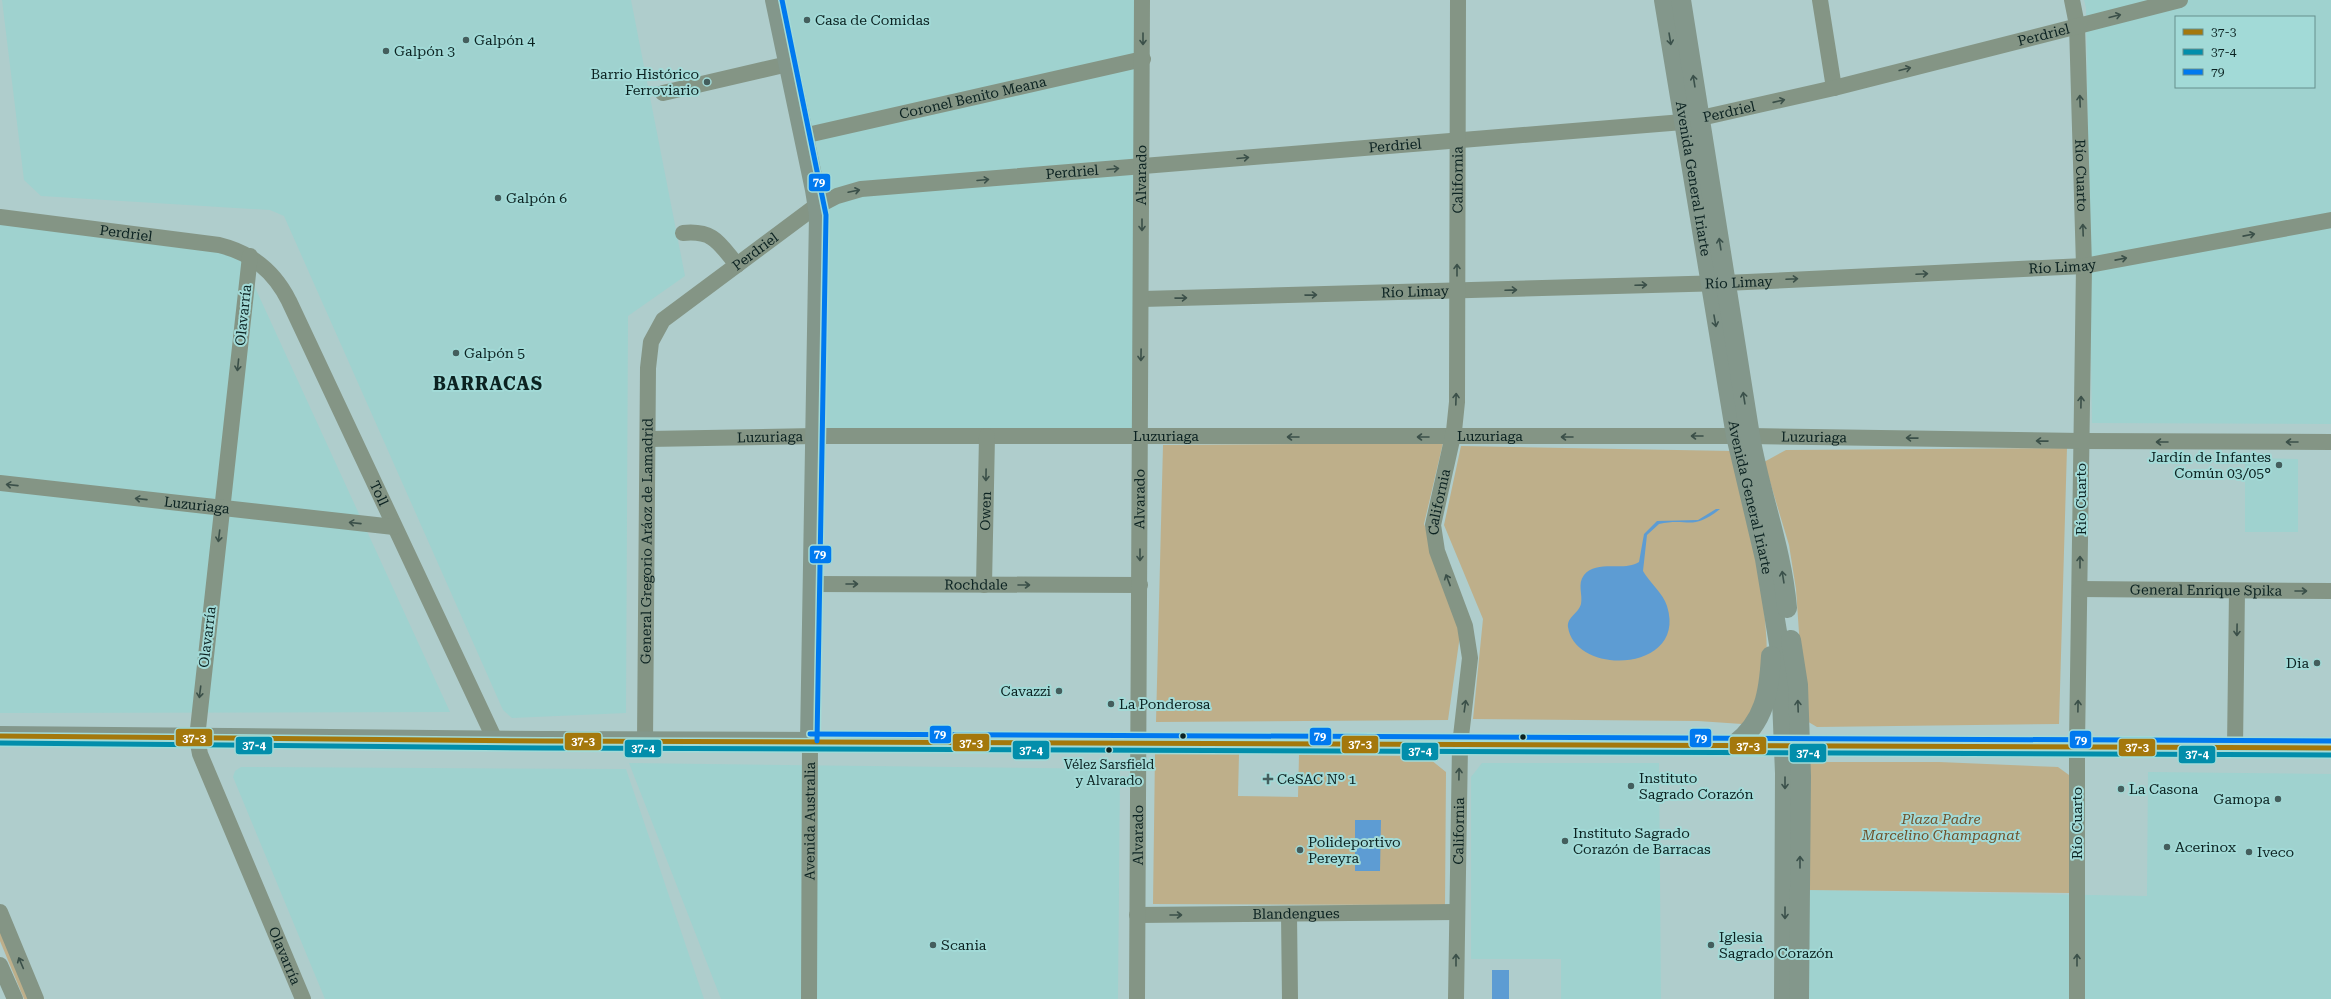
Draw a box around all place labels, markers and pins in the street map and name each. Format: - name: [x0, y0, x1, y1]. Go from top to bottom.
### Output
- place label: Casa de Comidas: [815, 12, 930, 28]
- marker: Casa de Comidas: [802, 15, 812, 25]
- place label: Galpón 4: [474, 32, 535, 48]
- marker: Galpón 4: [461, 35, 471, 45]
- place label: Galpón 3: [394, 43, 455, 59]
- marker: Galpón 3: [381, 46, 391, 56]
- place label: Barrio Histórico Ferroviario: [591, 66, 699, 98]
- marker: Barrio Histórico Ferroviario: [702, 77, 712, 87]
- place label: Galpón 6: [506, 190, 567, 206]
- marker: Galpón 6: [493, 193, 503, 203]
- place label: Galpón 5: [464, 345, 525, 361]
- marker: Galpón 5: [451, 348, 461, 358]
- place label: Jardín de Infantes Común 03/05°: [2148, 449, 2271, 481]
- marker: Jardín de Infantes Común 03/05°: [2274, 460, 2284, 470]
- place label: Dia: [2286, 655, 2309, 671]
- marker: Dia: [2312, 658, 2322, 668]
- place label: Cavazzi: [1001, 683, 1052, 699]
- marker: Cavazzi: [1054, 686, 1064, 696]
- place label: La Ponderosa: [1119, 696, 1211, 712]
- marker: La Ponderosa: [1106, 699, 1116, 709]
- unlabelled marker: [1178, 731, 1188, 741]
- unlabelled marker: [1518, 732, 1528, 742]
- marker: Vélez Sarsfield y Alvarado: [1104, 745, 1114, 755]
- place label: Vélez Sarsfield y Alvarado: [1064, 757, 1155, 788]
- place label: Instituto Sagrado Corazón: [1639, 770, 1754, 802]
- place label: CeSAC Nº 1: [1277, 771, 1357, 787]
- marker: CeSAC Nº 1: [1262, 773, 1274, 785]
- marker: Instituto Sagrado Corazón: [1626, 781, 1636, 791]
- place label: La Casona: [2129, 781, 2199, 797]
- marker: La Casona: [2116, 784, 2126, 794]
- place label: Gamopa: [2213, 791, 2270, 807]
- marker: Gamopa: [2273, 794, 2283, 804]
- place label: Instituto Sagrado Corazón de Barracas: [1573, 825, 1711, 857]
- place label: Polideportivo Pereyra: [1308, 834, 1401, 866]
- marker: Instituto Sagrado Corazón de Barracas: [1560, 836, 1570, 846]
- place label: Acerinox: [2175, 839, 2236, 855]
- marker: Acerinox: [2162, 842, 2172, 852]
- place label: Iveco: [2257, 844, 2294, 860]
- marker: Polideportivo Pereyra: [1295, 845, 1305, 855]
- marker: Iveco: [2244, 847, 2254, 857]
- place label: Iglesia Sagrado Corazón: [1719, 929, 1834, 961]
- place label: Scania: [941, 937, 987, 953]
- marker: Scania: [928, 940, 938, 950]
- marker: Iglesia Sagrado Corazón: [1706, 940, 1716, 950]

